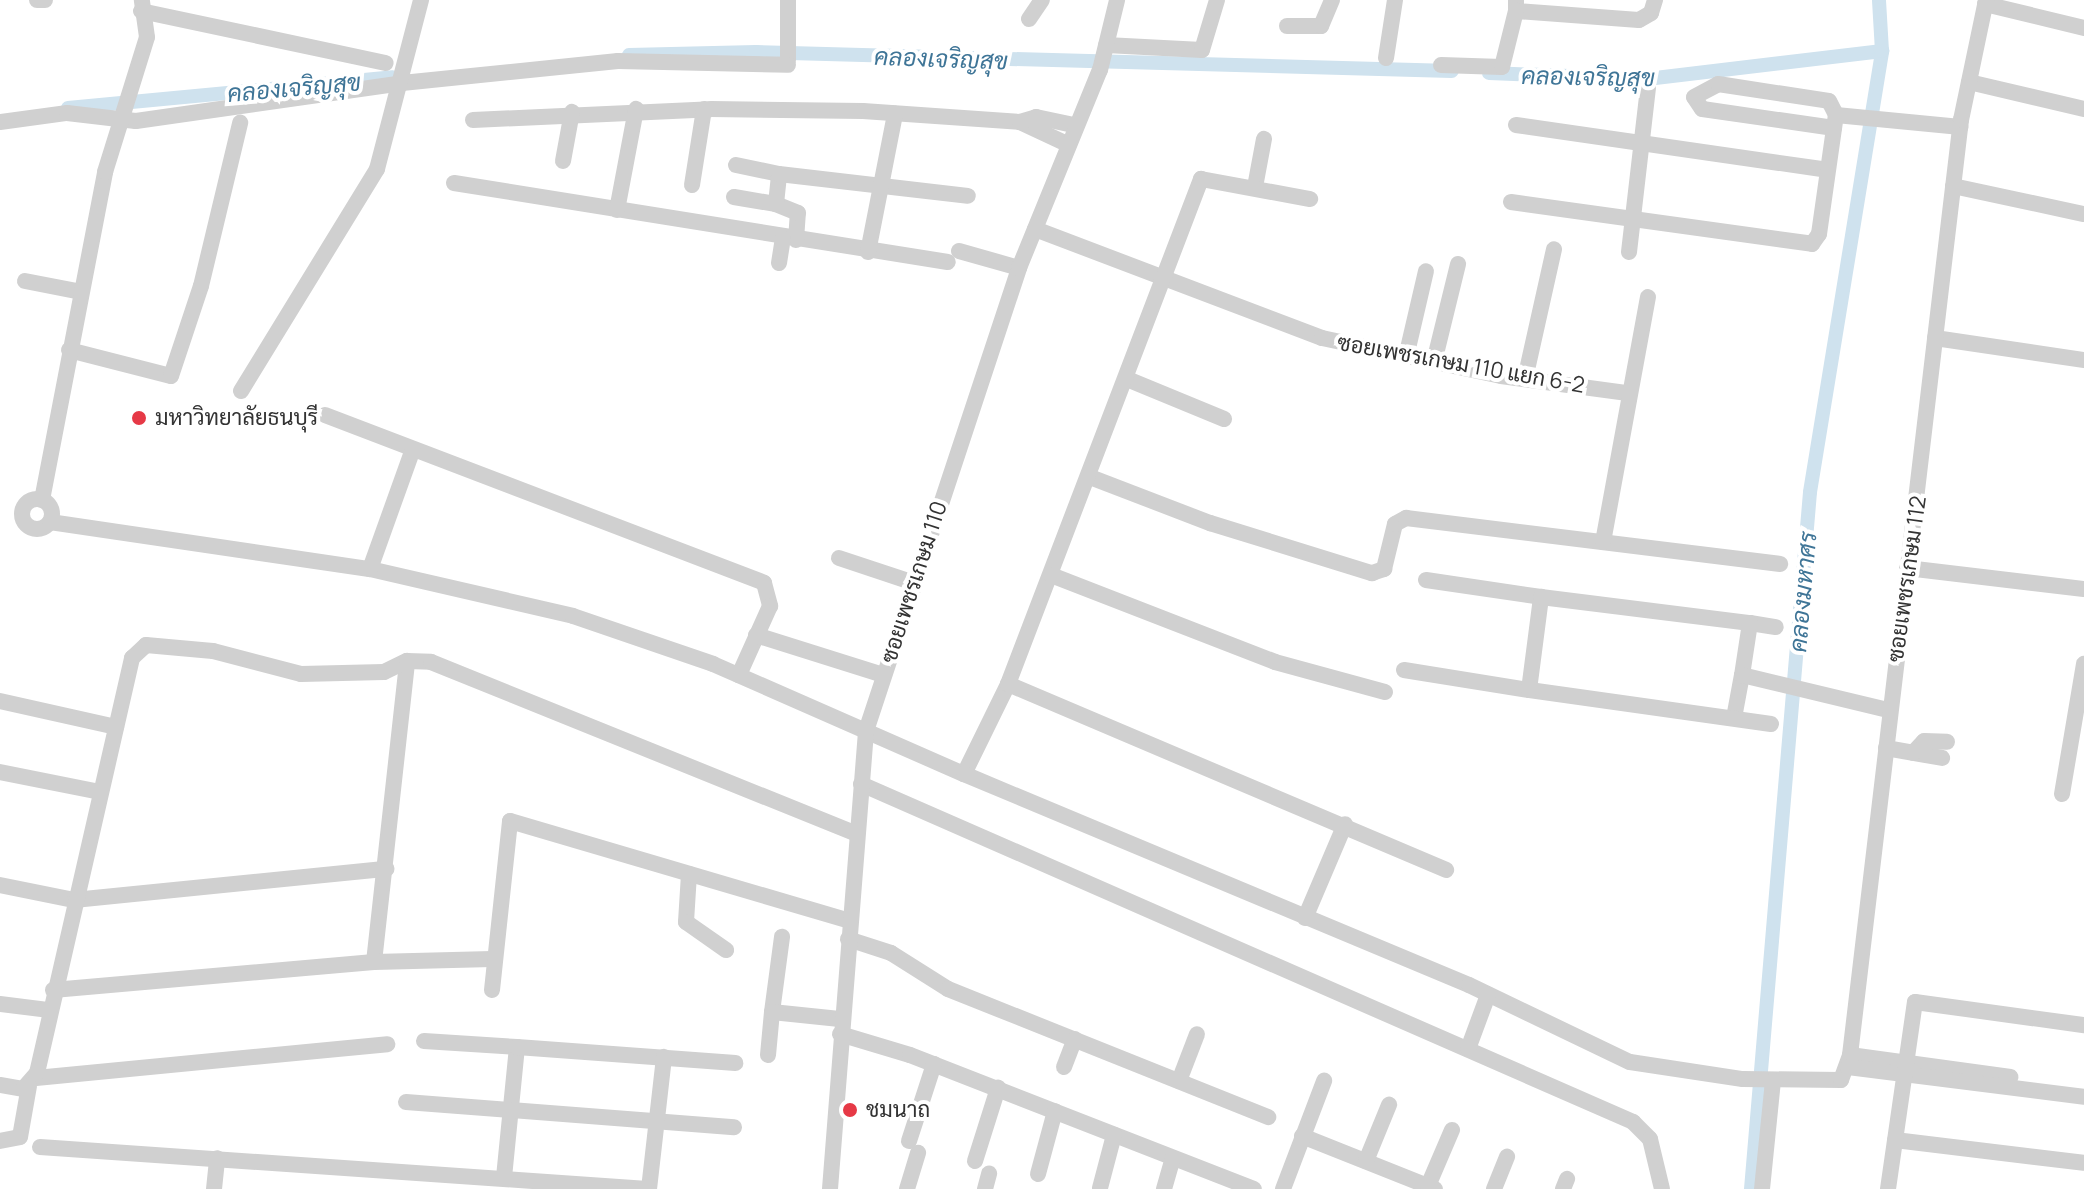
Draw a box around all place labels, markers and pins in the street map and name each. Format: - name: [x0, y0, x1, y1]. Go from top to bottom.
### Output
- place label: มหาวิทยาลัยธนบุรี: [155, 405, 318, 431]
- marker: มหาวิทยาลัยธนบุรี: [130, 409, 148, 427]
- place label: ชมนาถ: [866, 1097, 930, 1123]
- marker: ชมนาถ: [841, 1101, 859, 1119]

